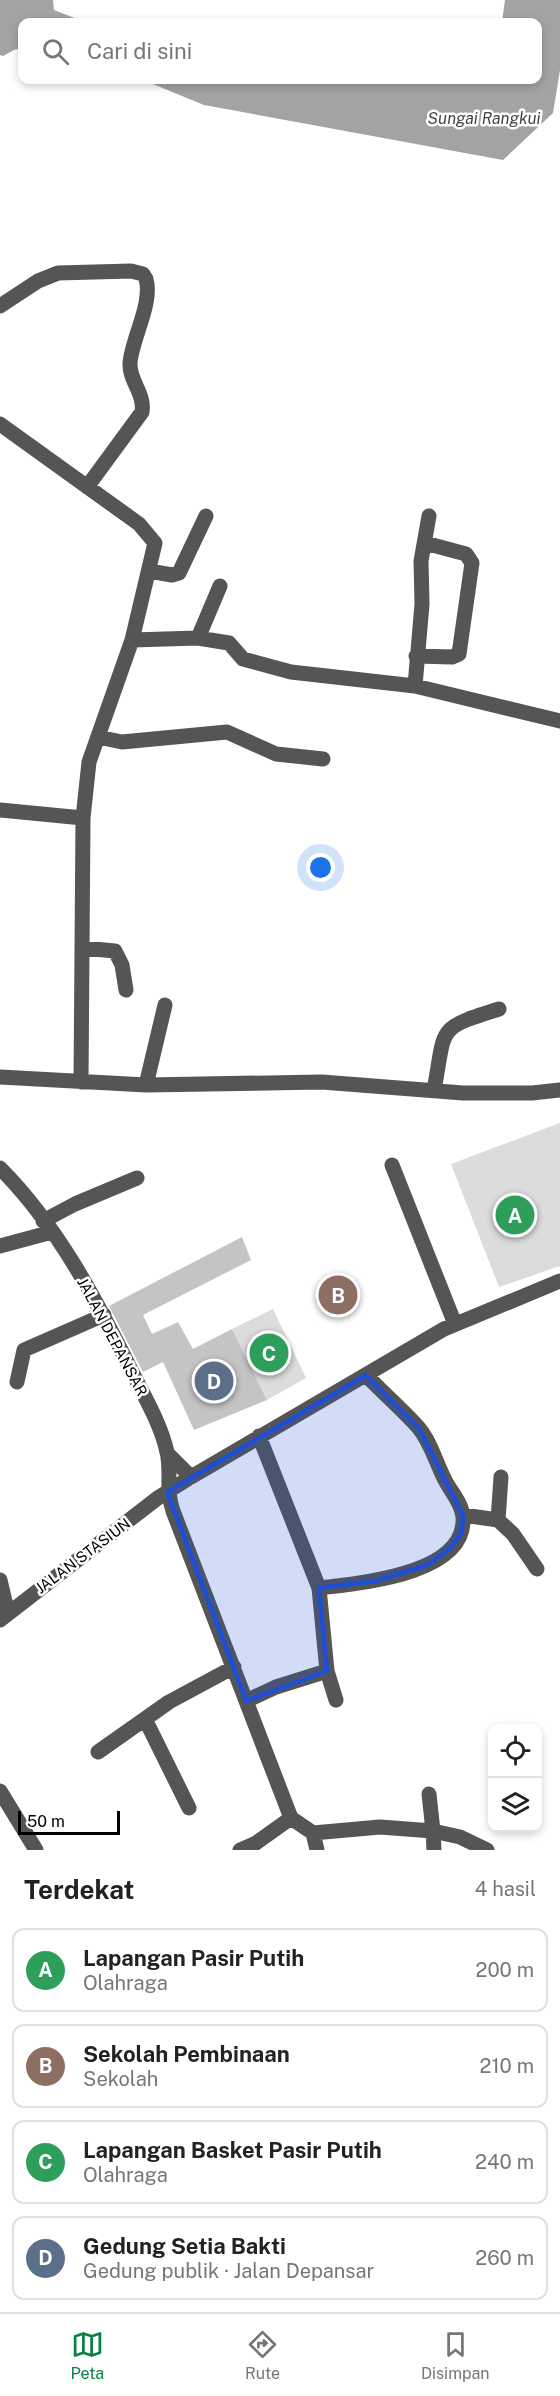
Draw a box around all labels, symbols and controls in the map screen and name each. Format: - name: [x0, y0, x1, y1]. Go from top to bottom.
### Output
- search box: [18, 18, 542, 84]
- icon: search: [39, 35, 72, 68]
- text: Cari di sini: [87, 38, 192, 64]
- water label: Sungai Rangkui: [428, 109, 540, 128]
- your location: [306, 853, 335, 882]
- pin: A: [496, 1192, 534, 1238]
- pin: B: [318, 1272, 358, 1318]
- street label: JALAN DEPANSAR: [74, 1275, 151, 1399]
- pin: C: [250, 1330, 288, 1376]
- pin: D: [194, 1358, 234, 1404]
- street label: JALAN STASIUN: [32, 1514, 133, 1597]
- map controls: [488, 1724, 542, 1832]
- button: locate: [488, 1724, 542, 1778]
- button: layers: [488, 1778, 542, 1832]
- scale bar: [18, 1808, 120, 1836]
- text: 50 m: [27, 1812, 65, 1831]
- text: Terdekat: [24, 1874, 134, 1905]
- text: 4 hasil: [475, 1877, 536, 1901]
- text: Lapangan Pasir Putih: [83, 1945, 304, 1971]
- text: A: [38, 1958, 53, 1982]
- text: 200 m: [476, 1958, 534, 1982]
- text: Olahraga: [83, 1971, 168, 1995]
- text: Sekolah Pembinaan: [83, 2041, 290, 2067]
- text: B: [39, 2054, 52, 2078]
- text: 210 m: [480, 2054, 534, 2078]
- text: Sekolah: [83, 2067, 158, 2091]
- text: Lapangan Basket Pasir Putih: [83, 2137, 382, 2163]
- text: C: [38, 2150, 53, 2174]
- text: 240 m: [475, 2150, 534, 2174]
- text: Olahraga: [83, 2163, 168, 2187]
- text: Gedung Setia Bakti: [83, 2233, 286, 2259]
- text: D: [38, 2246, 53, 2270]
- text: 260 m: [475, 2246, 534, 2270]
- text: Gedung publik · Jalan Depansar: [83, 2259, 374, 2283]
- tab: Peta: [70, 2328, 104, 2383]
- tab: Rute: [245, 2328, 280, 2383]
- tab: Disimpan: [421, 2328, 490, 2383]

